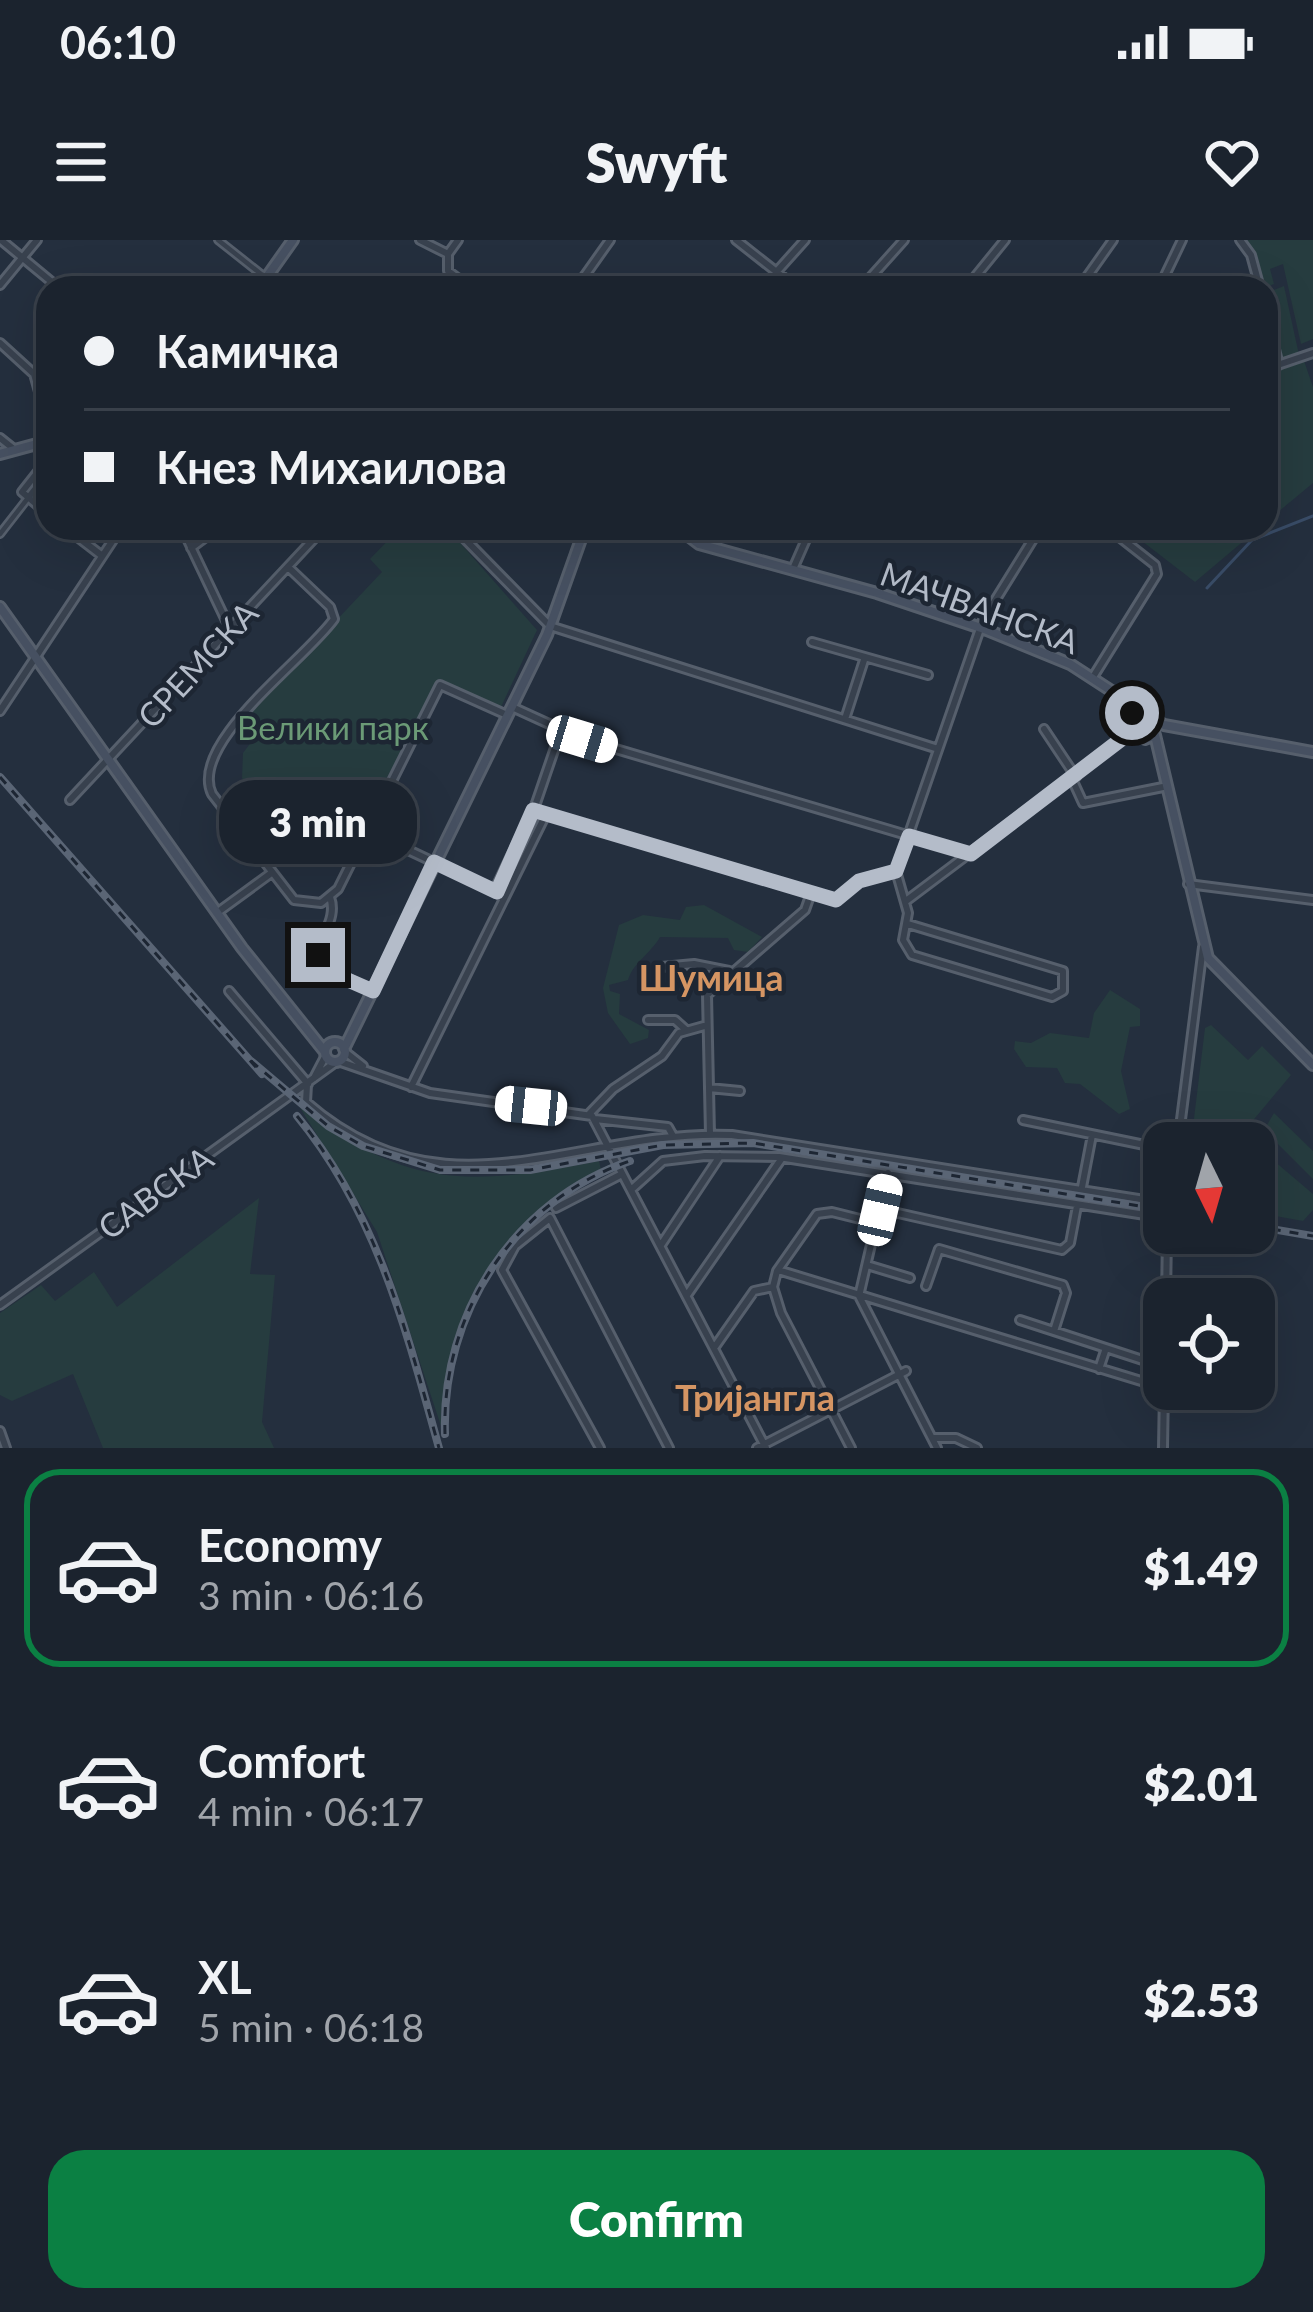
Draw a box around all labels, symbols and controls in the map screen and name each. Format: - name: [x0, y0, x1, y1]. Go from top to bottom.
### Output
- text: 06:10: [60, 15, 176, 69]
- icon: menu: [48, 129, 114, 195]
- icon: heart: [1199, 129, 1265, 195]
- text: Swyft: [586, 130, 727, 195]
- text: Камичка: [156, 324, 339, 378]
- text: Кнез Михаилова: [156, 440, 507, 494]
- street label: МАЧВАНСКА: [875, 553, 1085, 662]
- street label: СРЕМСКА: [128, 592, 266, 735]
- route start: [1105, 686, 1159, 740]
- park label: Велики парк: [237, 707, 429, 747]
- car: [542, 711, 622, 767]
- callout: 3 min: [219, 781, 417, 865]
- text: 3 min: [269, 799, 367, 845]
- route end: [291, 928, 345, 982]
- district label: Шумица: [638, 955, 784, 999]
- car: [493, 1084, 569, 1128]
- north arrow: [1143, 1122, 1275, 1254]
- map controls: [1143, 1122, 1275, 1410]
- street label: САВСКА: [90, 1137, 221, 1247]
- car: [854, 1171, 906, 1249]
- button: locate: [1143, 1278, 1275, 1410]
- district label: Тријангла: [675, 1375, 835, 1419]
- icon: car: [54, 1514, 162, 1622]
- text: Economy: [198, 1518, 382, 1572]
- text: $1.49: [1144, 1541, 1259, 1595]
- text: 3 min · 06:16: [198, 1572, 424, 1618]
- icon: car: [54, 1730, 162, 1838]
- text: Comfort: [198, 1734, 365, 1788]
- text: $2.01: [1144, 1757, 1259, 1811]
- text: 4 min · 06:17: [198, 1788, 424, 1834]
- icon: car: [54, 1946, 162, 2054]
- text: XL: [198, 1950, 252, 2004]
- text: $2.53: [1144, 1973, 1259, 2027]
- text: 5 min · 06:18: [198, 2004, 424, 2050]
- button: Confirm: [48, 2150, 1265, 2288]

